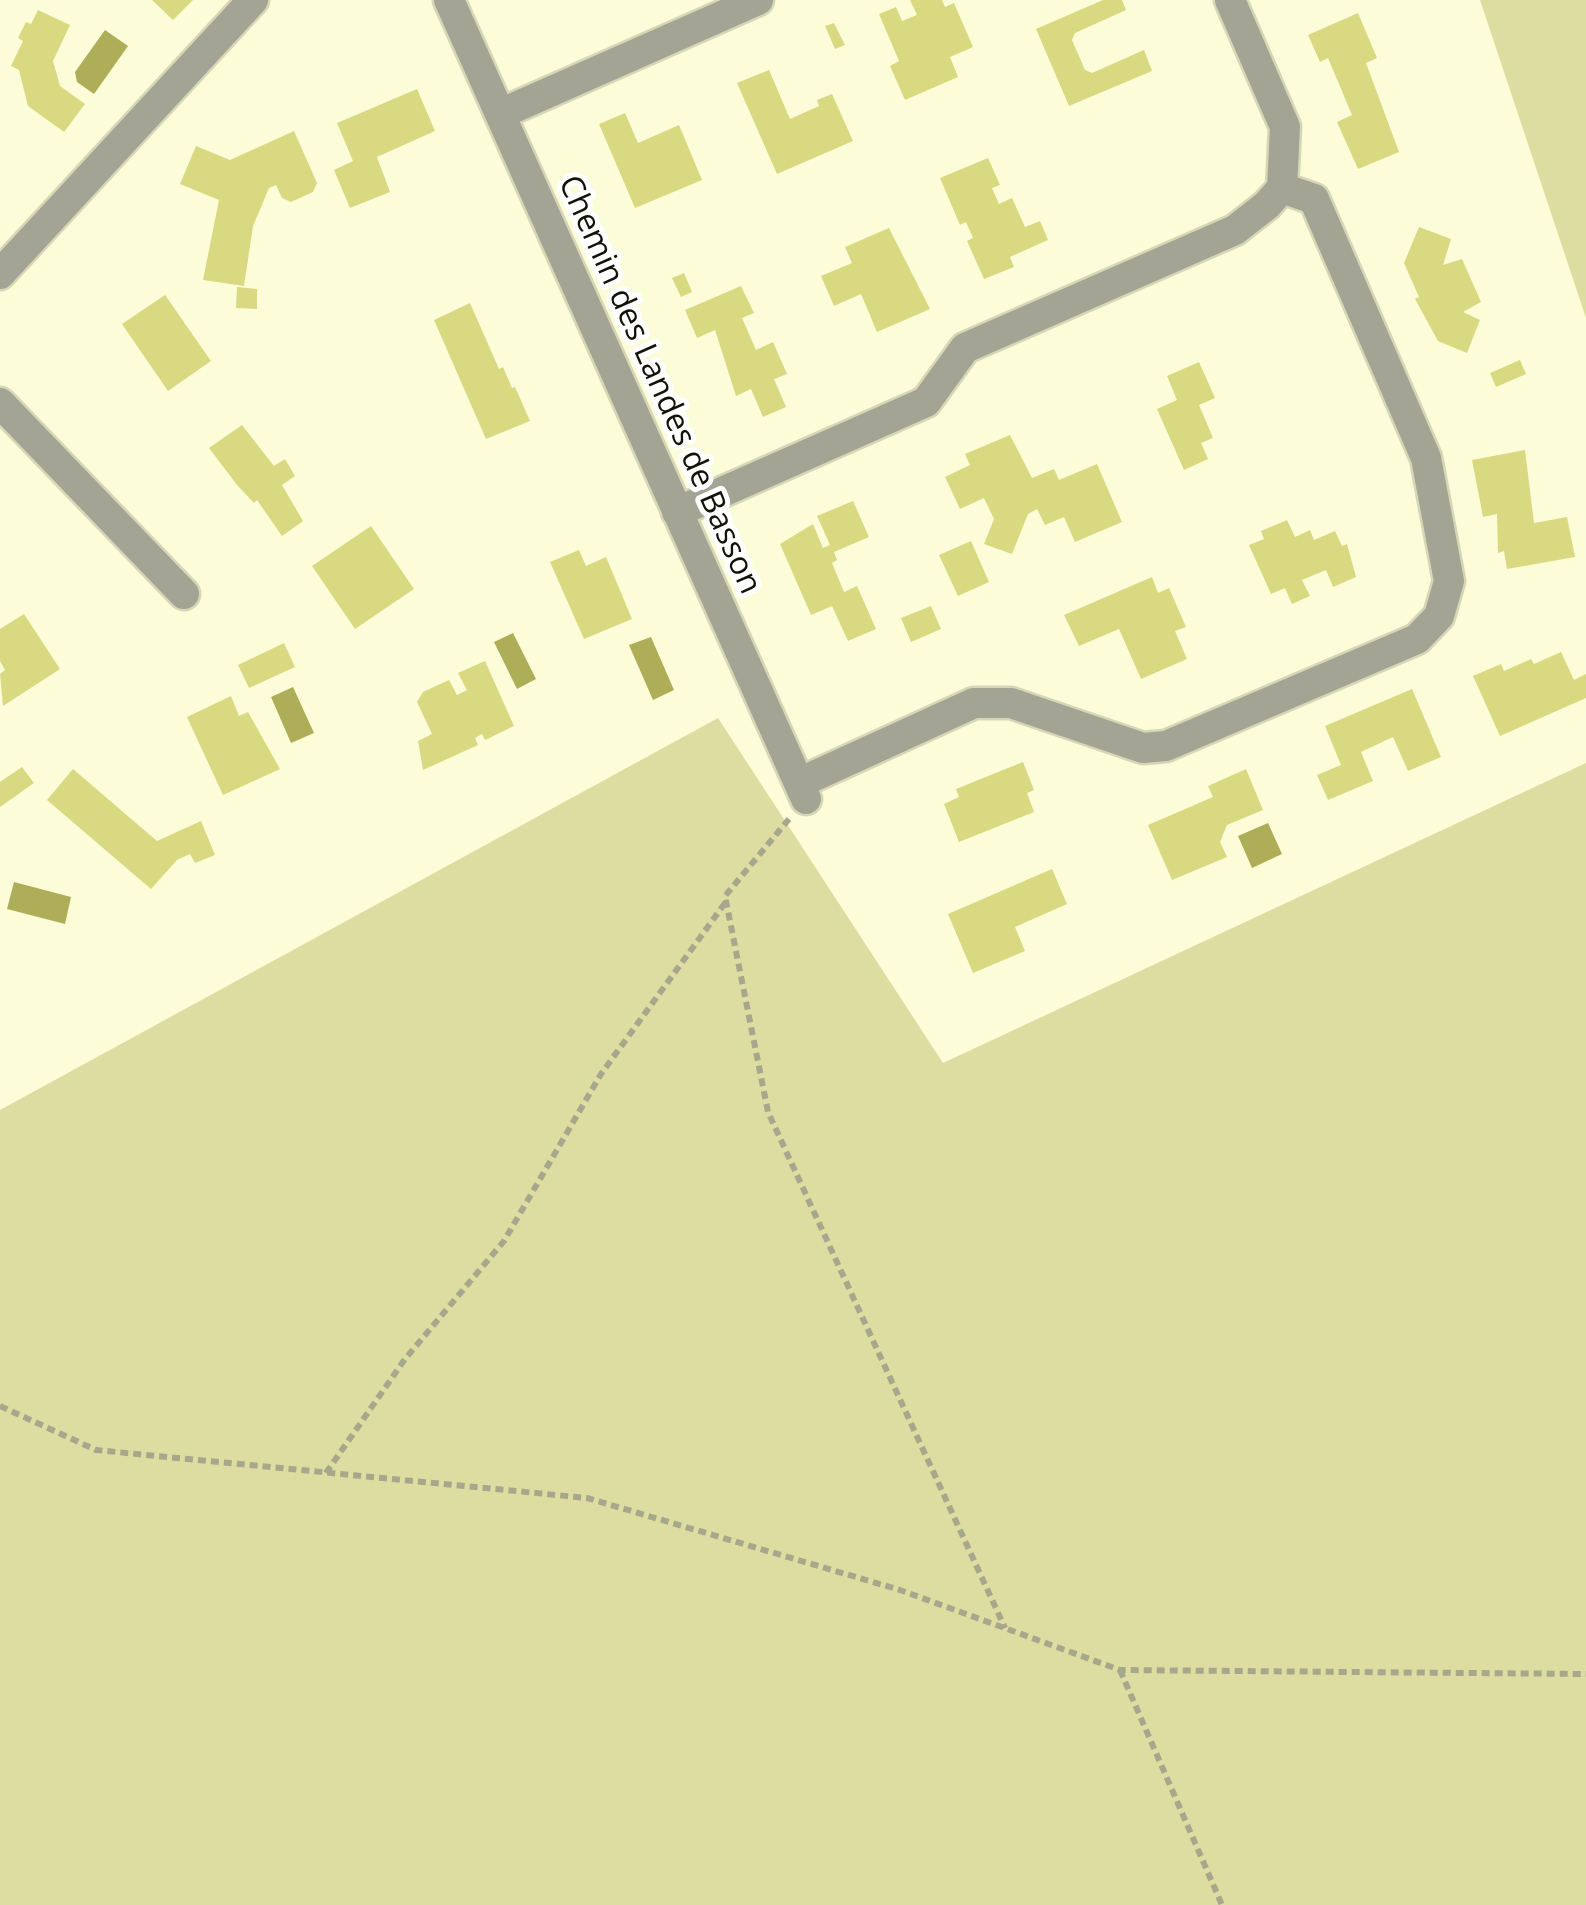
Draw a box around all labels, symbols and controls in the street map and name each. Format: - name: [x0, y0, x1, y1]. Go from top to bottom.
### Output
- street label: Chemin des Landes de Basson: [549, 170, 769, 600]

